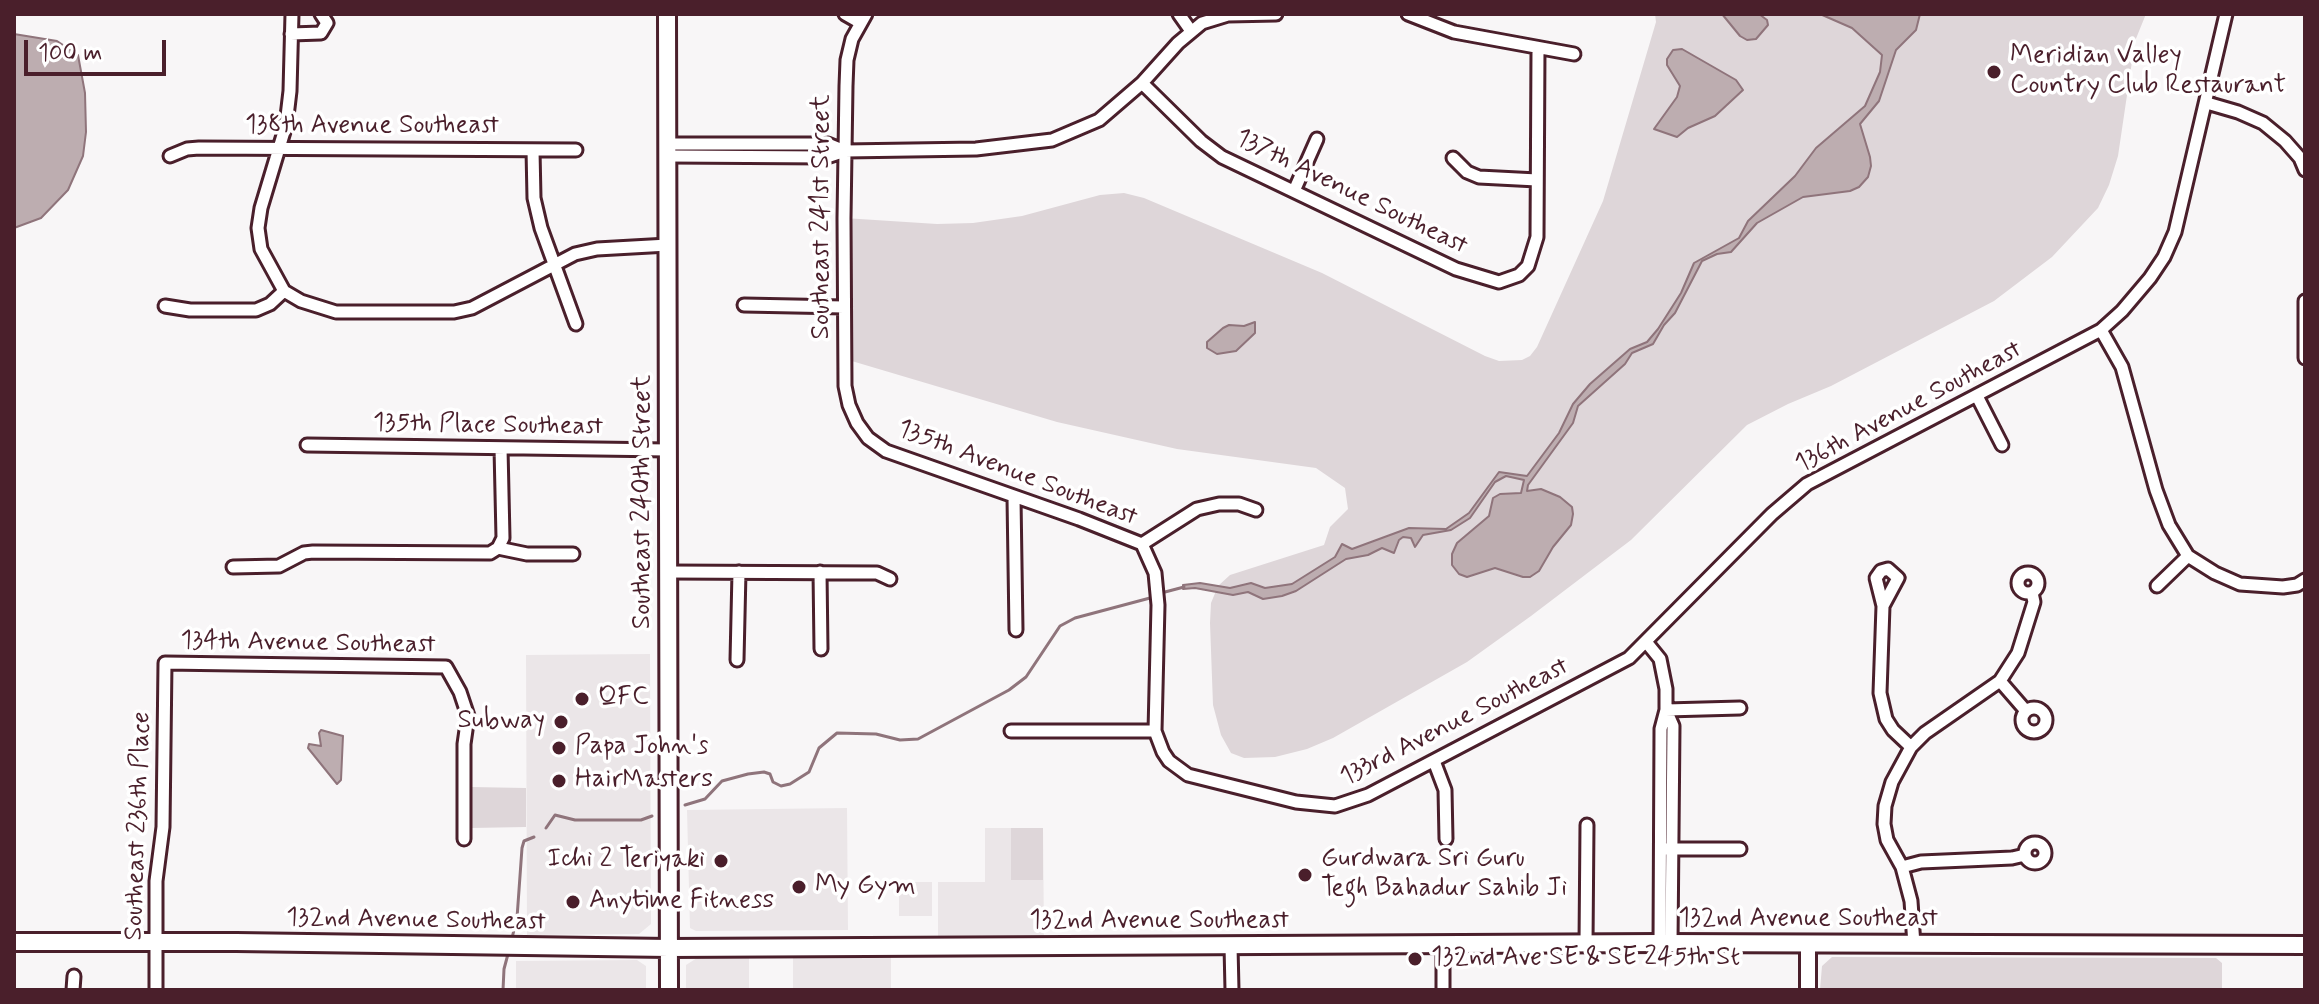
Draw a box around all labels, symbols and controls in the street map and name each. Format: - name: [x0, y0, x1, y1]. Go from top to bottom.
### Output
- scale bar: [28, 24, 170, 74]
- text: 100 m: [38, 38, 102, 69]
- place label: Meridian Valley Country Club Restaurant: [2010, 41, 2286, 102]
- marker: Meridian Valley Country Club Restaurant: [1985, 63, 2003, 81]
- street label: Southeast 241st Street: [807, 94, 839, 340]
- street label: 138th Avenue Southeast: [245, 111, 499, 143]
- street label: 137th Avenue Southeast: [1230, 123, 1472, 263]
- street label: 136th Avenue Southeast: [1790, 335, 2028, 481]
- street label: Southeast 240th Street: [628, 375, 660, 629]
- street label: 135th Place Southeast: [373, 408, 603, 444]
- street label: 135th Avenue Southeast: [893, 414, 1141, 534]
- street label: 134th Avenue Southeast: [180, 626, 436, 662]
- street label: 133rd Avenue Southeast: [1336, 652, 1574, 794]
- place label: QFC: [598, 683, 649, 715]
- marker: QFC: [573, 690, 591, 708]
- place label: Subway: [457, 706, 545, 738]
- street label: Southeast 236th Place: [119, 711, 159, 941]
- marker: Subway: [552, 713, 570, 731]
- place label: Papa John's: [575, 732, 709, 764]
- marker: Papa John's: [550, 739, 568, 757]
- place label: HairMasters: [575, 765, 713, 797]
- marker: HairMasters: [550, 772, 568, 790]
- place label: Gurdwara Sri Guru Tegh Bahadur Sahib Ji: [1321, 844, 1567, 906]
- place label: Ichi 2 Teriyaki: [547, 845, 705, 877]
- marker: Ichi 2 Teriyaki: [712, 852, 730, 870]
- marker: Gurdwara Sri Guru Tegh Bahadur Sahib Ji: [1296, 866, 1314, 884]
- place label: My Gym: [815, 871, 916, 903]
- marker: My Gym: [790, 878, 808, 896]
- place label: Anytime Fitness: [589, 886, 774, 918]
- marker: Anytime Fitness: [564, 893, 582, 911]
- street label: 132nd Avenue Southeast: [286, 903, 546, 939]
- street label: 132nd Avenue Southeast: [1678, 904, 1938, 936]
- street label: 132nd Avenue Southeast: [1029, 906, 1289, 938]
- place label: 132nd Ave SE & SE 245th St: [1431, 943, 1740, 975]
- marker: 132nd Ave SE & SE 245th St: [1406, 950, 1424, 968]

